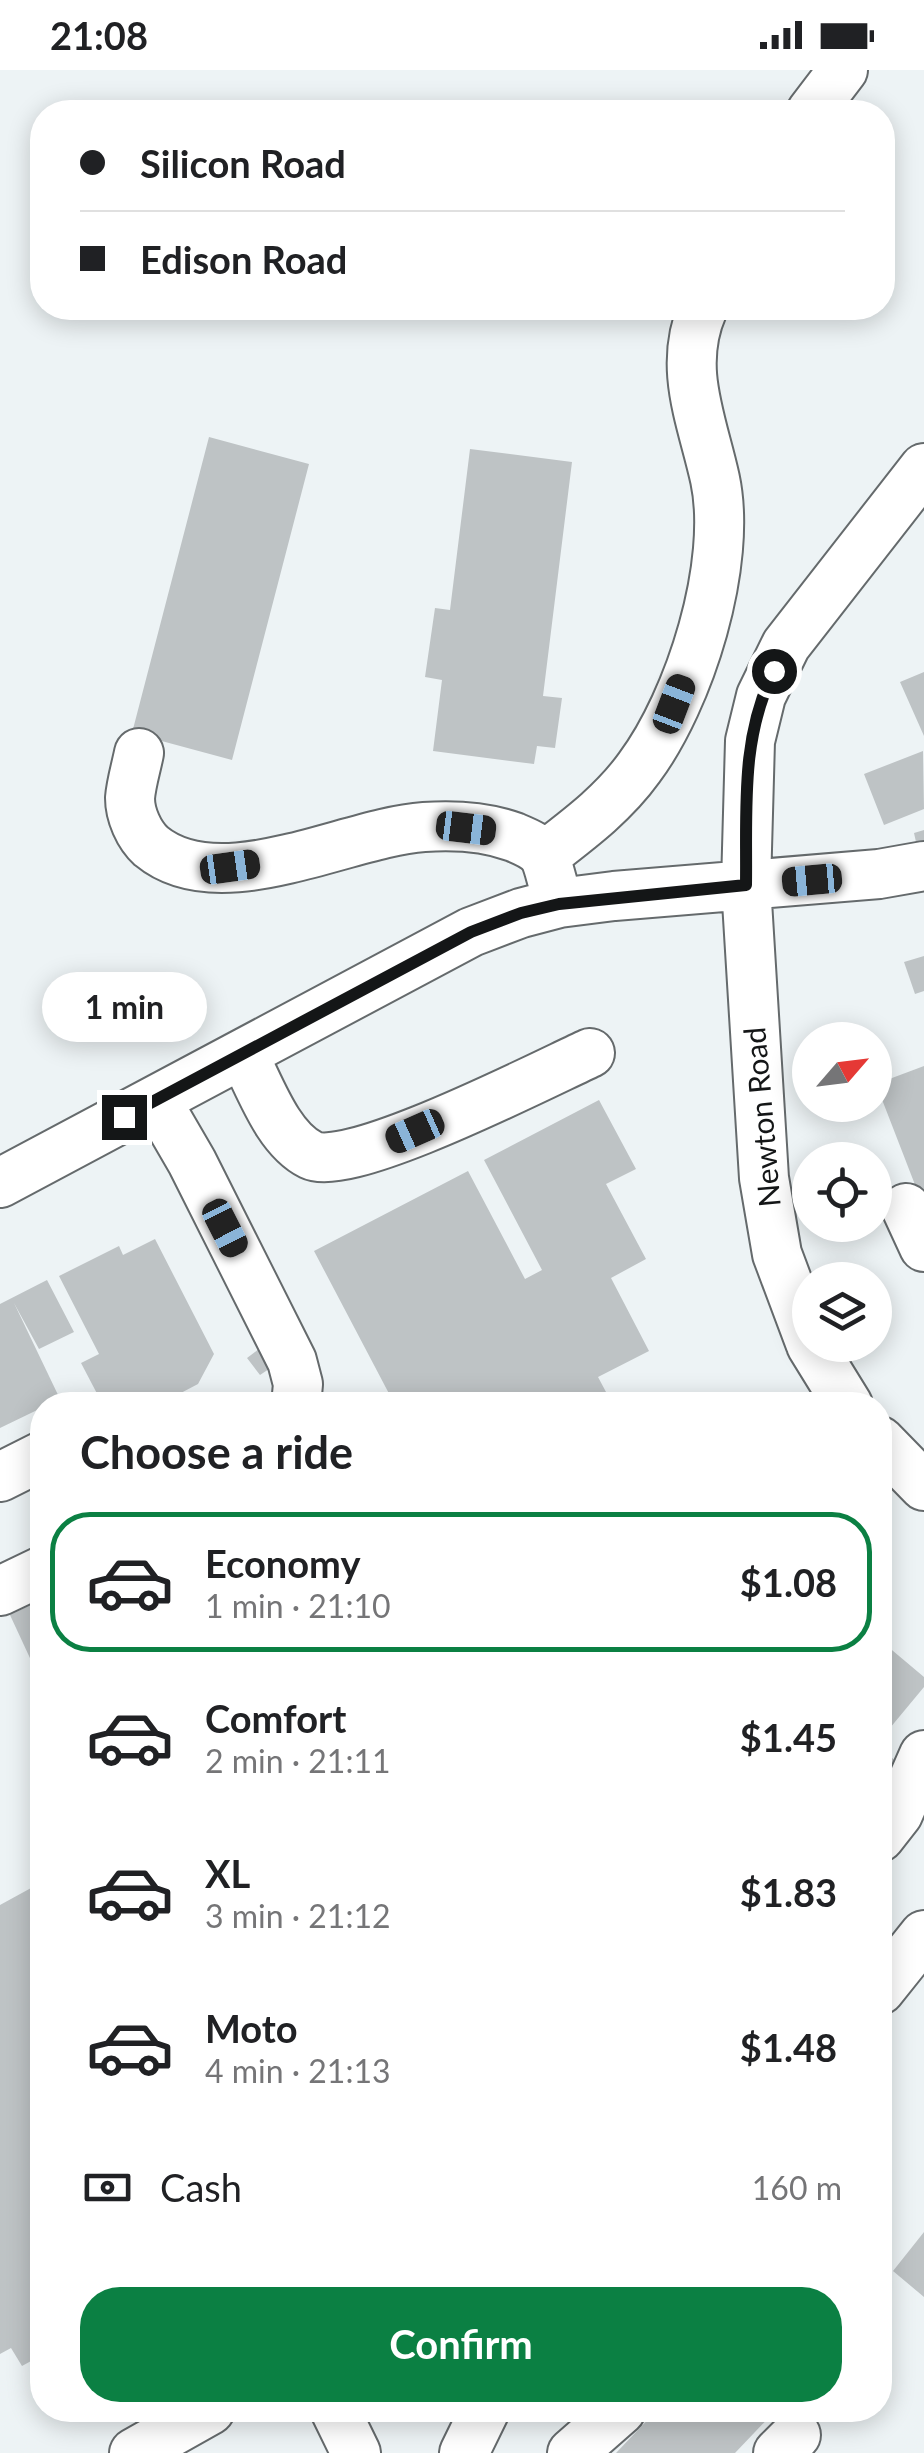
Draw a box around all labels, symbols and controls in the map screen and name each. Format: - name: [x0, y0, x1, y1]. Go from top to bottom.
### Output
- text: 21:08: [50, 12, 148, 58]
- text: Silicon Road: [140, 140, 346, 186]
- text: Edison Road: [140, 236, 347, 282]
- route start: [752, 649, 797, 694]
- car: [649, 671, 699, 737]
- car: [434, 809, 498, 847]
- car: [198, 848, 262, 886]
- car: [781, 862, 843, 898]
- callout: 1 min: [42, 972, 206, 1042]
- text: 1 min: [85, 987, 164, 1026]
- north arrow: [792, 1022, 892, 1122]
- map controls: [792, 1022, 892, 1362]
- street label: Newton Road: [735, 1026, 787, 1209]
- route end: [102, 1095, 147, 1140]
- car: [381, 1105, 449, 1157]
- button: locate: [792, 1142, 892, 1242]
- car: [198, 1194, 252, 1262]
- button: layers: [792, 1262, 892, 1362]
- text: Choose a ride: [80, 1425, 353, 1479]
- icon: car: [85, 1537, 175, 1627]
- text: Economy: [205, 1540, 360, 1586]
- text: $1.08: [740, 1559, 837, 1605]
- text: 1 min · 21:10: [205, 1586, 391, 1625]
- icon: car: [85, 1692, 175, 1782]
- text: Comfort: [205, 1695, 346, 1741]
- text: $1.45: [740, 1714, 837, 1760]
- text: 2 min · 21:11: [205, 1741, 391, 1780]
- icon: car: [85, 1847, 175, 1937]
- text: XL: [205, 1850, 250, 1896]
- text: $1.83: [740, 1869, 837, 1915]
- text: 3 min · 21:12: [205, 1896, 391, 1935]
- icon: car: [85, 2002, 175, 2092]
- text: Moto: [205, 2005, 298, 2051]
- text: $1.48: [740, 2024, 837, 2070]
- text: 4 min · 21:13: [205, 2051, 391, 2090]
- icon: cash: [80, 2160, 135, 2215]
- text: Cash: [160, 2164, 242, 2210]
- text: 160 m: [752, 2168, 842, 2207]
- button: Confirm: [80, 2287, 842, 2402]

